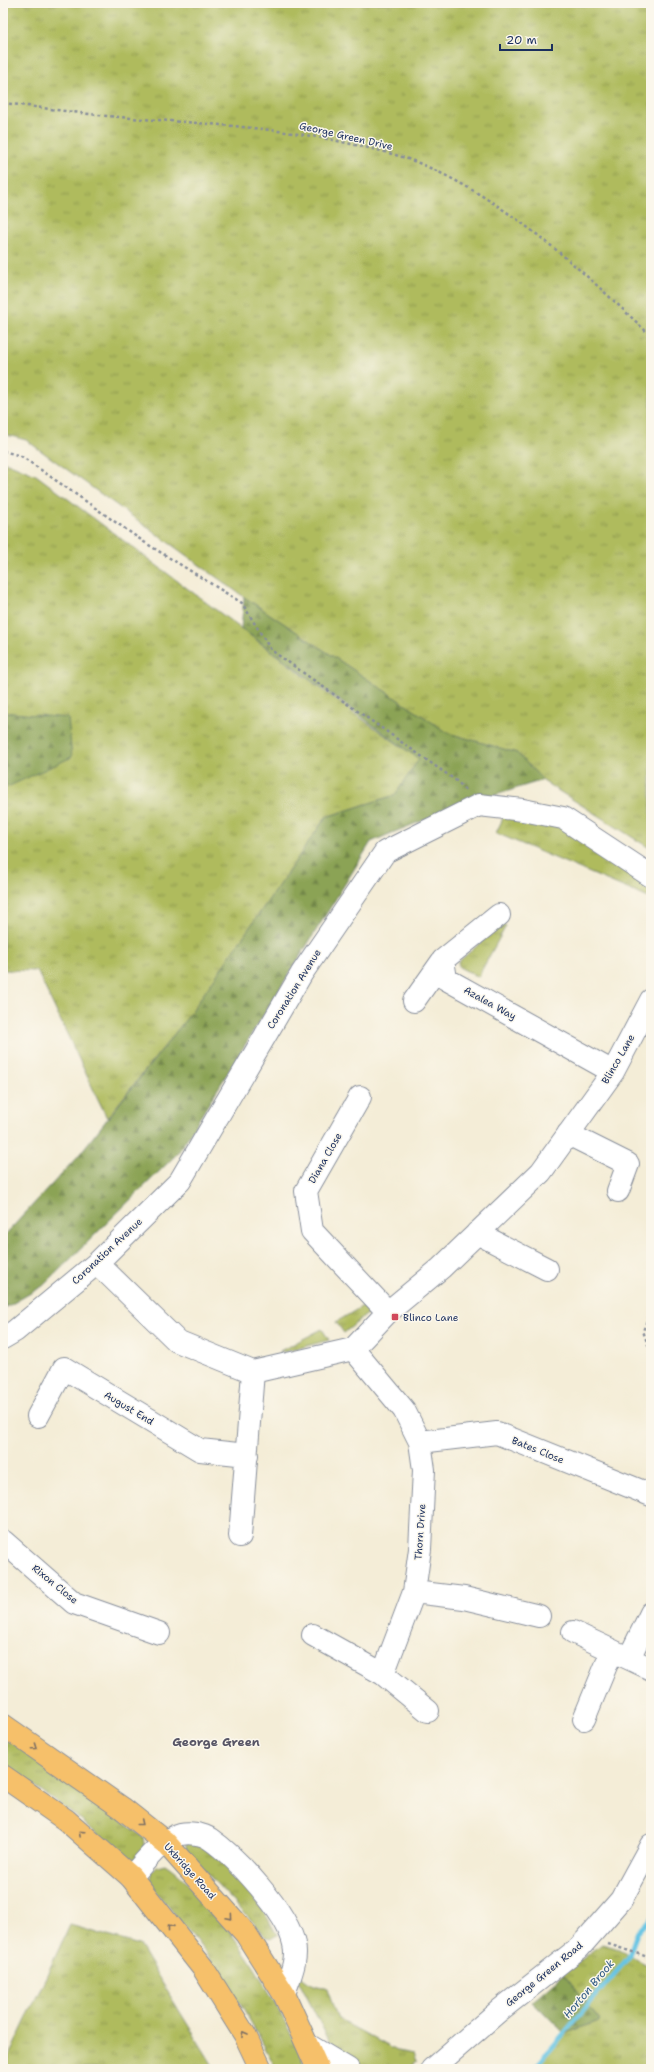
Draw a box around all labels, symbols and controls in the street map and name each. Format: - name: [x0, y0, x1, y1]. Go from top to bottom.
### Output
- scale bar: [500, 26, 552, 52]
- text: 20 m: [506, 32, 537, 48]
- street label: George Green Drive: [298, 119, 394, 153]
- street label: Coronation Avenue: [264, 946, 324, 1031]
- street label: Azalea Way: [461, 983, 519, 1023]
- street label: Blinco Lane: [599, 1031, 638, 1086]
- street label: Diana Close: [305, 1130, 345, 1186]
- street label: Coronation Avenue: [69, 1215, 145, 1287]
- place label: Blinco Lane: [403, 1311, 459, 1324]
- marker: Blinco Lane: [390, 1312, 400, 1322]
- street label: August End: [102, 1388, 157, 1428]
- street label: Bates Close: [510, 1434, 566, 1466]
- street label: Thorn Drive: [412, 1503, 428, 1561]
- street label: Rixon Close: [29, 1561, 81, 1607]
- district label: George Green: [172, 1734, 260, 1750]
- one-way arrow: [31, 1742, 38, 1750]
- one-way arrow: [136, 1818, 143, 1825]
- one-way arrow: [78, 1831, 86, 1838]
- street label: Uxbridge Road: [161, 1840, 219, 1902]
- one-way arrow: [226, 1912, 233, 1919]
- one-way arrow: [168, 1924, 175, 1932]
- street label: George Green Road: [503, 1938, 586, 2009]
- water label: Horton Brook: [560, 1956, 618, 2022]
- one-way arrow: [242, 2031, 249, 2038]

